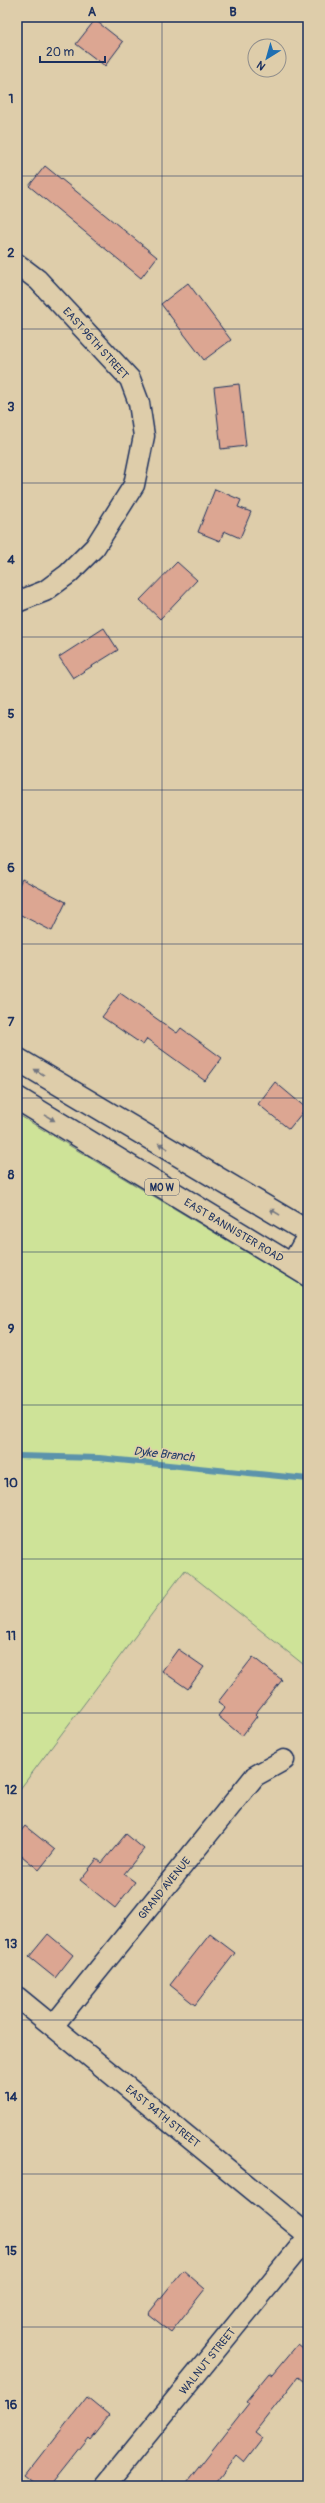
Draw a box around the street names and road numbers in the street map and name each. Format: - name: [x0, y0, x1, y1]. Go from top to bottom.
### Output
- street label: EAST 96TH STREET: [60, 305, 131, 382]
- road number: MO W: [145, 1179, 179, 1195]
- street label: EAST BANNISTER ROAD: [182, 1196, 286, 1265]
- street label: GRAND AVENUE: [135, 1854, 194, 1922]
- street label: EAST 94TH STREET: [123, 2082, 202, 2150]
- street label: WALNUT STREET: [177, 2325, 238, 2397]

